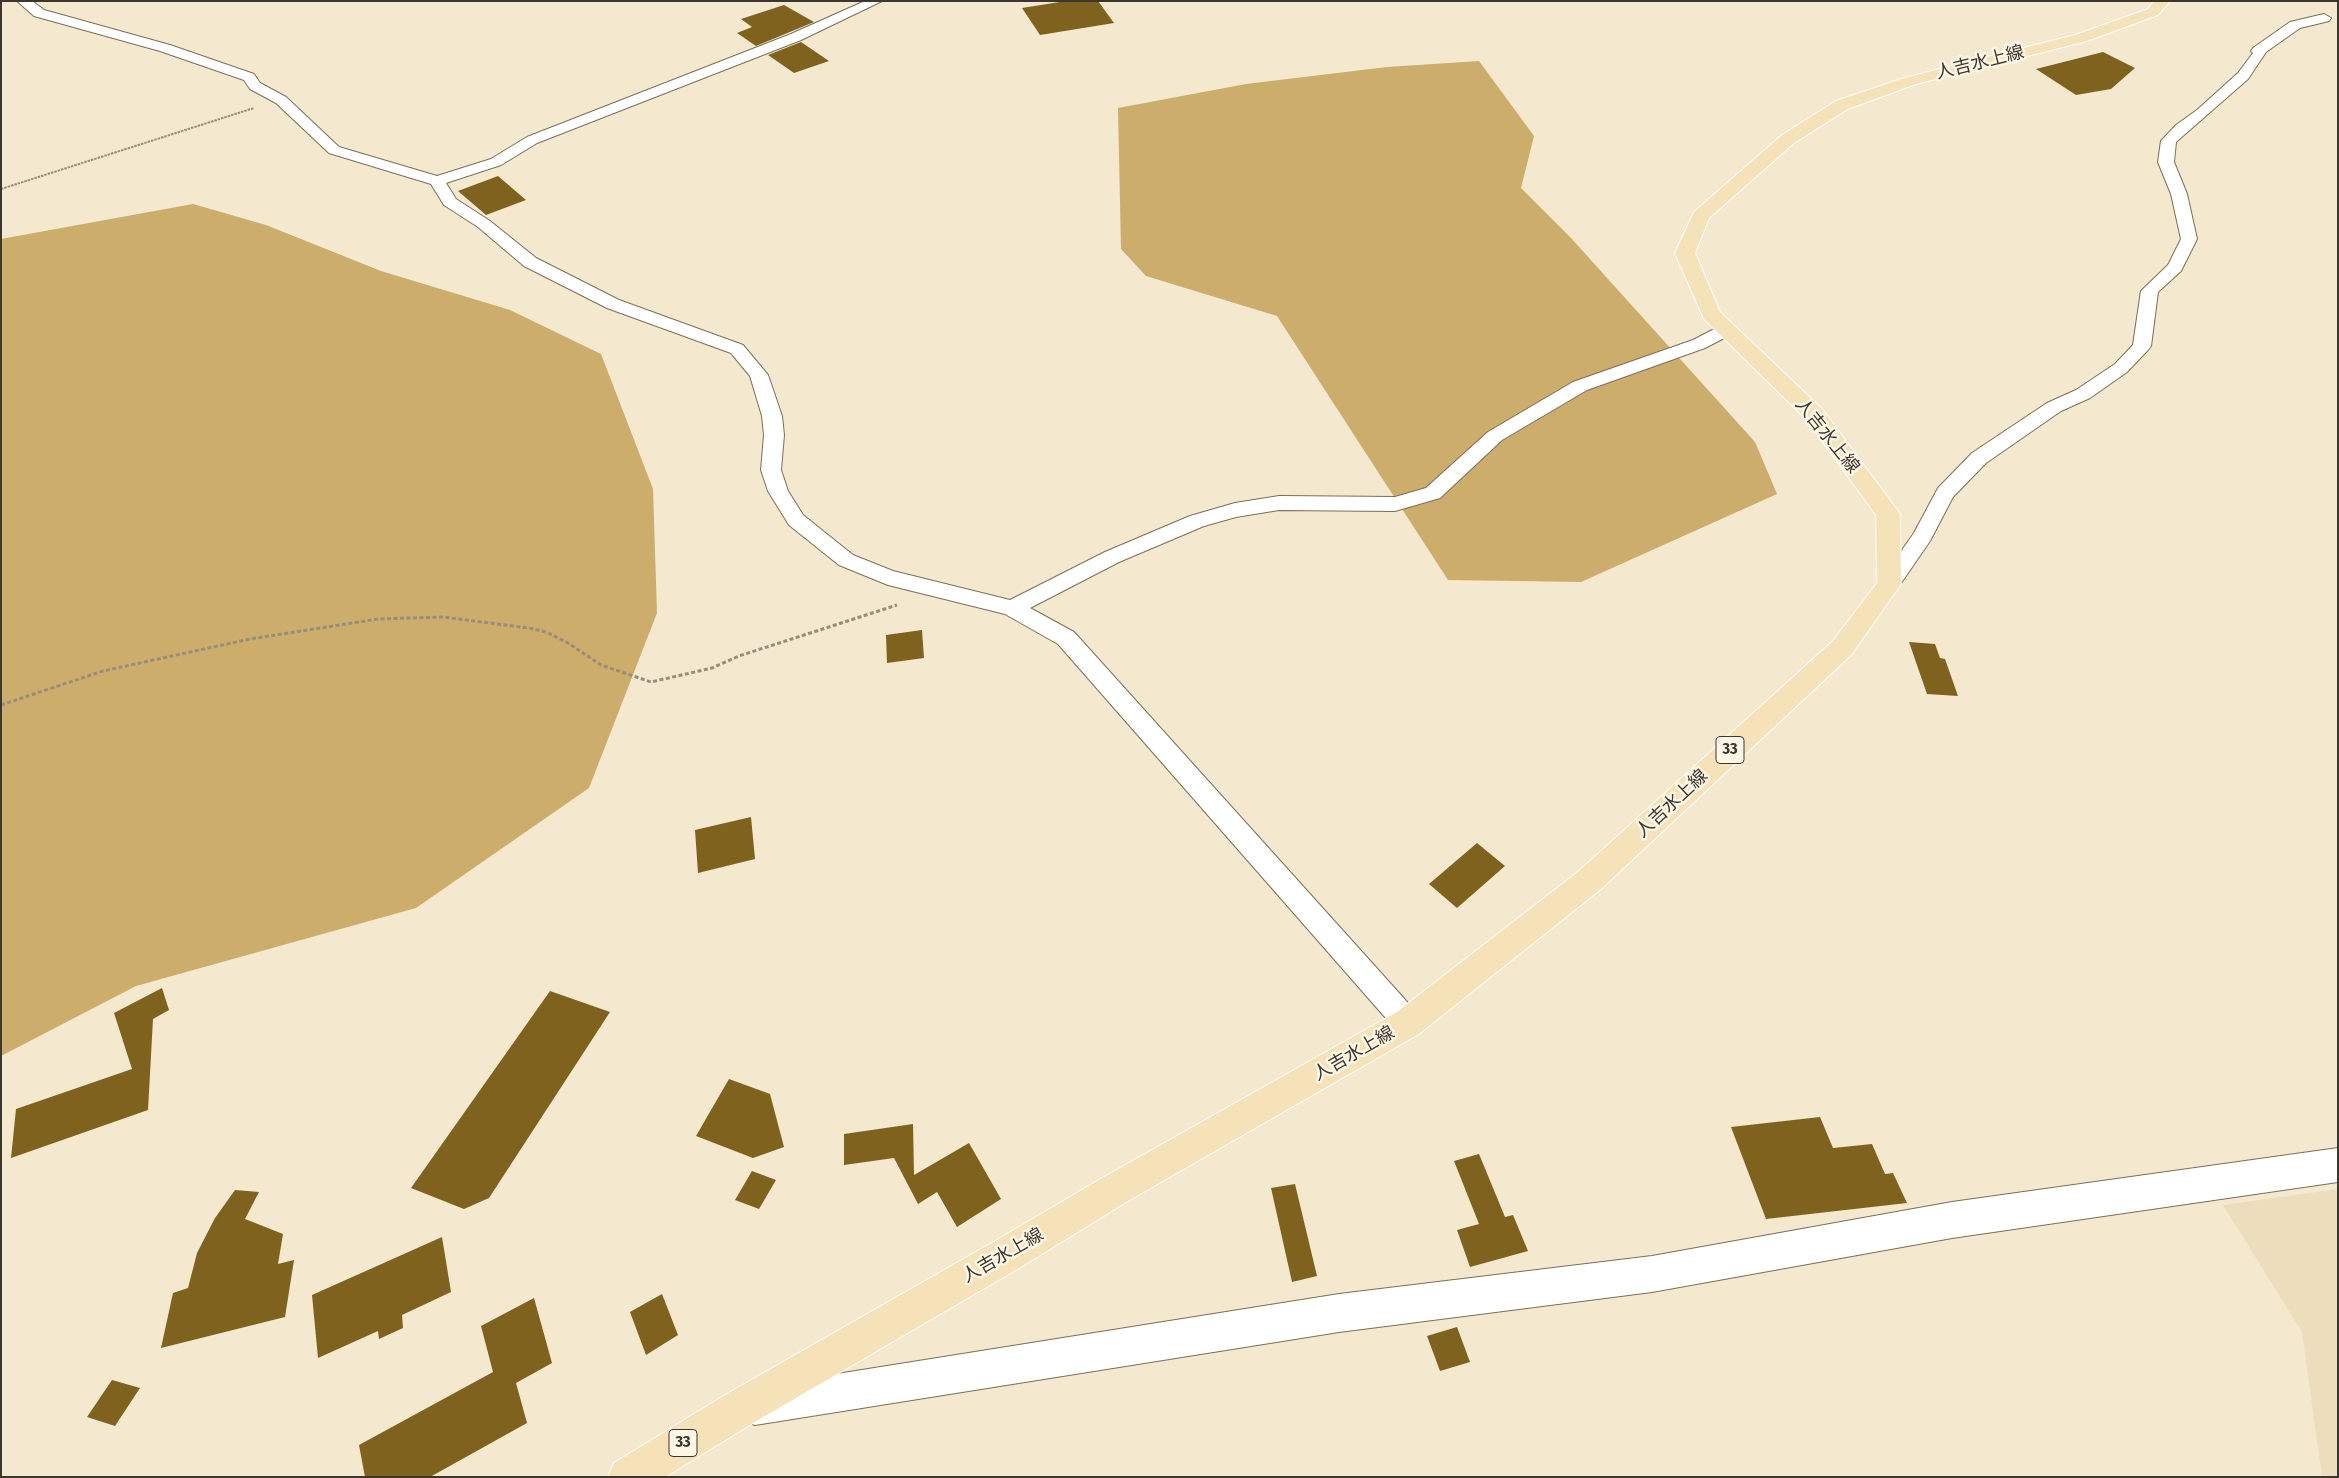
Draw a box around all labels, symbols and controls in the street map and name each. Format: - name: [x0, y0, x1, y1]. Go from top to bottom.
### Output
- street label: 人吉水上線: [1934, 42, 2026, 84]
- street label: 人吉水上線: [1790, 394, 1864, 478]
- road number: 33: [1716, 736, 1744, 764]
- street label: 人吉水上線: [1632, 765, 1712, 843]
- street label: 人吉水上線: [1310, 1022, 1398, 1086]
- street label: 人吉水上線: [959, 1224, 1047, 1288]
- road number: 33: [669, 1430, 697, 1456]

